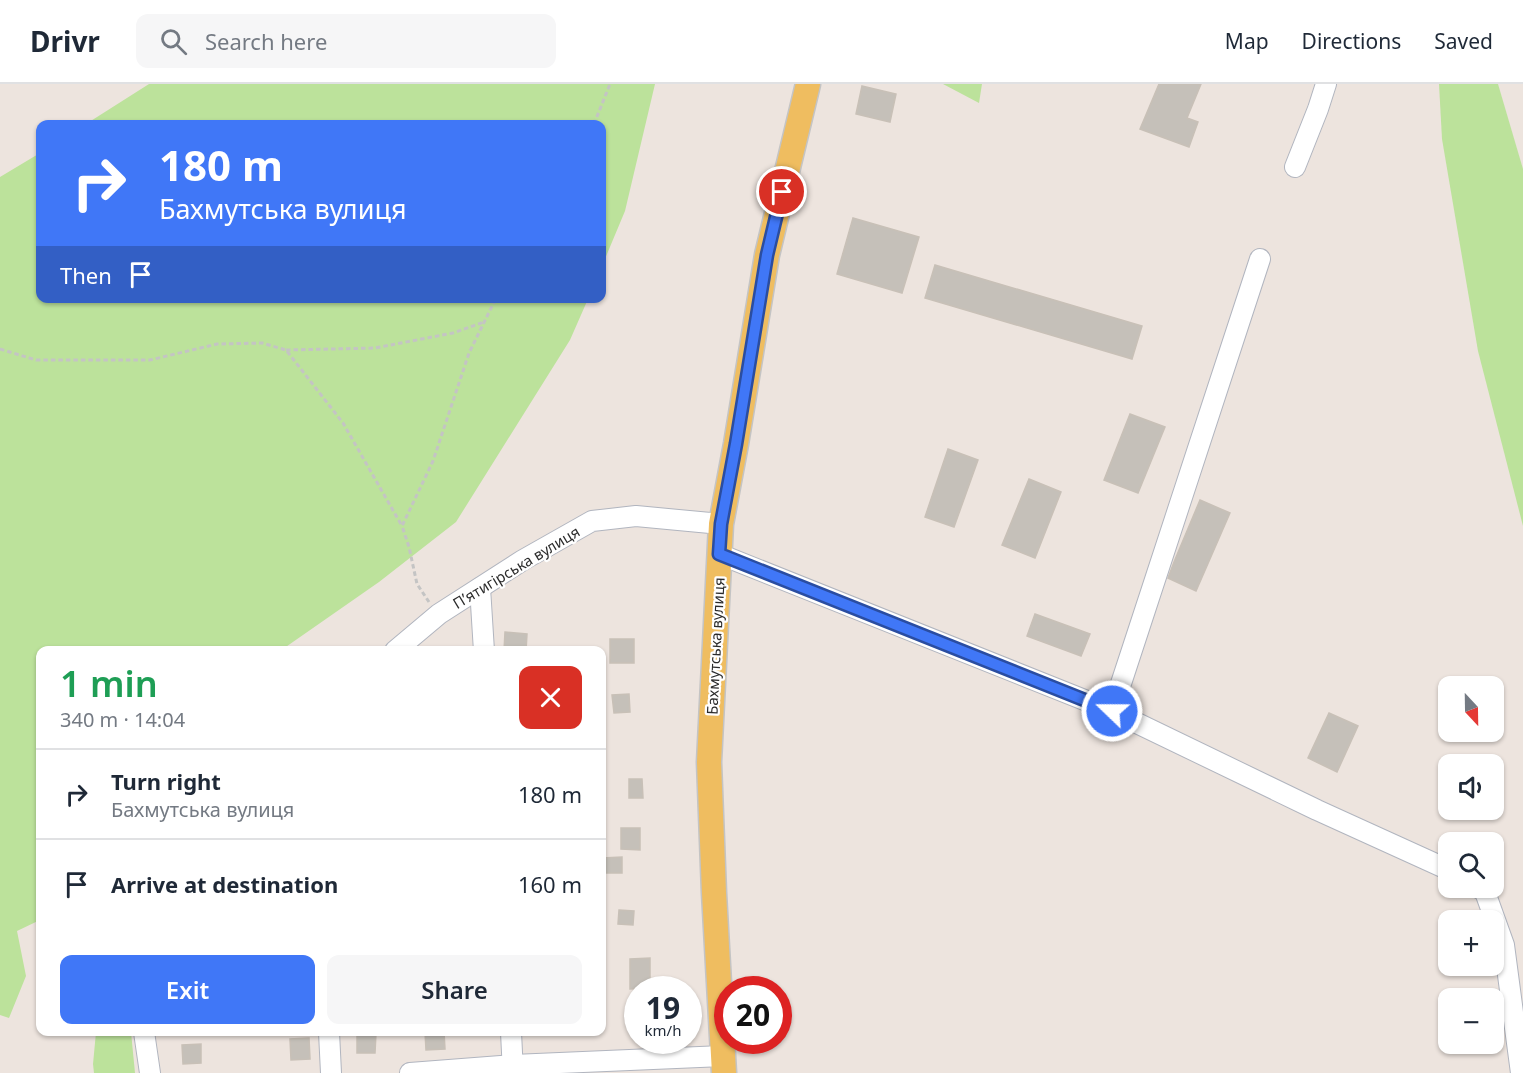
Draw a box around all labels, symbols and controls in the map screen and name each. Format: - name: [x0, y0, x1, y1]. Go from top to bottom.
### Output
- search box: [136, 14, 556, 68]
- text: Drivr: [30, 22, 100, 60]
- icon: search: [157, 25, 190, 58]
- text: Search here: [205, 26, 327, 56]
- text: Map: [1225, 27, 1269, 55]
- text: Directions: [1302, 27, 1401, 55]
- text: Saved: [1434, 27, 1493, 55]
- text: 180 m: [159, 136, 283, 193]
- icon: right: [60, 144, 138, 222]
- pin: [756, 166, 807, 217]
- icon: arrive: [765, 175, 798, 208]
- text: Бахмутська вулиця: [159, 190, 407, 227]
- icon: arrive: [124, 258, 157, 291]
- text: Then: [60, 260, 112, 290]
- street label: П’ятигірська вулиця: [449, 521, 583, 613]
- street label: Бахмутська вулиця: [701, 577, 729, 715]
- text: 1 min: [60, 659, 158, 708]
- button: close: [519, 666, 582, 729]
- north arrow: [1438, 676, 1504, 742]
- map controls: [1438, 676, 1504, 1054]
- position arrow: [1080, 679, 1144, 743]
- text: 340 m · 14:04: [60, 706, 185, 733]
- button: sound: [1438, 754, 1504, 820]
- text: Turn right: [111, 766, 221, 796]
- icon: right: [60, 778, 93, 811]
- text: 180 m: [518, 779, 582, 809]
- text: Бахмутська вулиця: [111, 796, 294, 823]
- button: search: [1438, 832, 1504, 898]
- icon: arrive: [60, 868, 93, 901]
- text: Arrive at destination: [111, 869, 338, 899]
- text: 160 m: [518, 869, 582, 899]
- button: +: [1438, 910, 1504, 976]
- button: Exit: [60, 955, 315, 1024]
- button: Share: [327, 955, 582, 1024]
- speed limit sign: 20: [714, 976, 792, 1054]
- text: 19: [646, 987, 680, 1028]
- button: −: [1438, 988, 1504, 1054]
- text: km/h: [645, 1020, 681, 1040]

